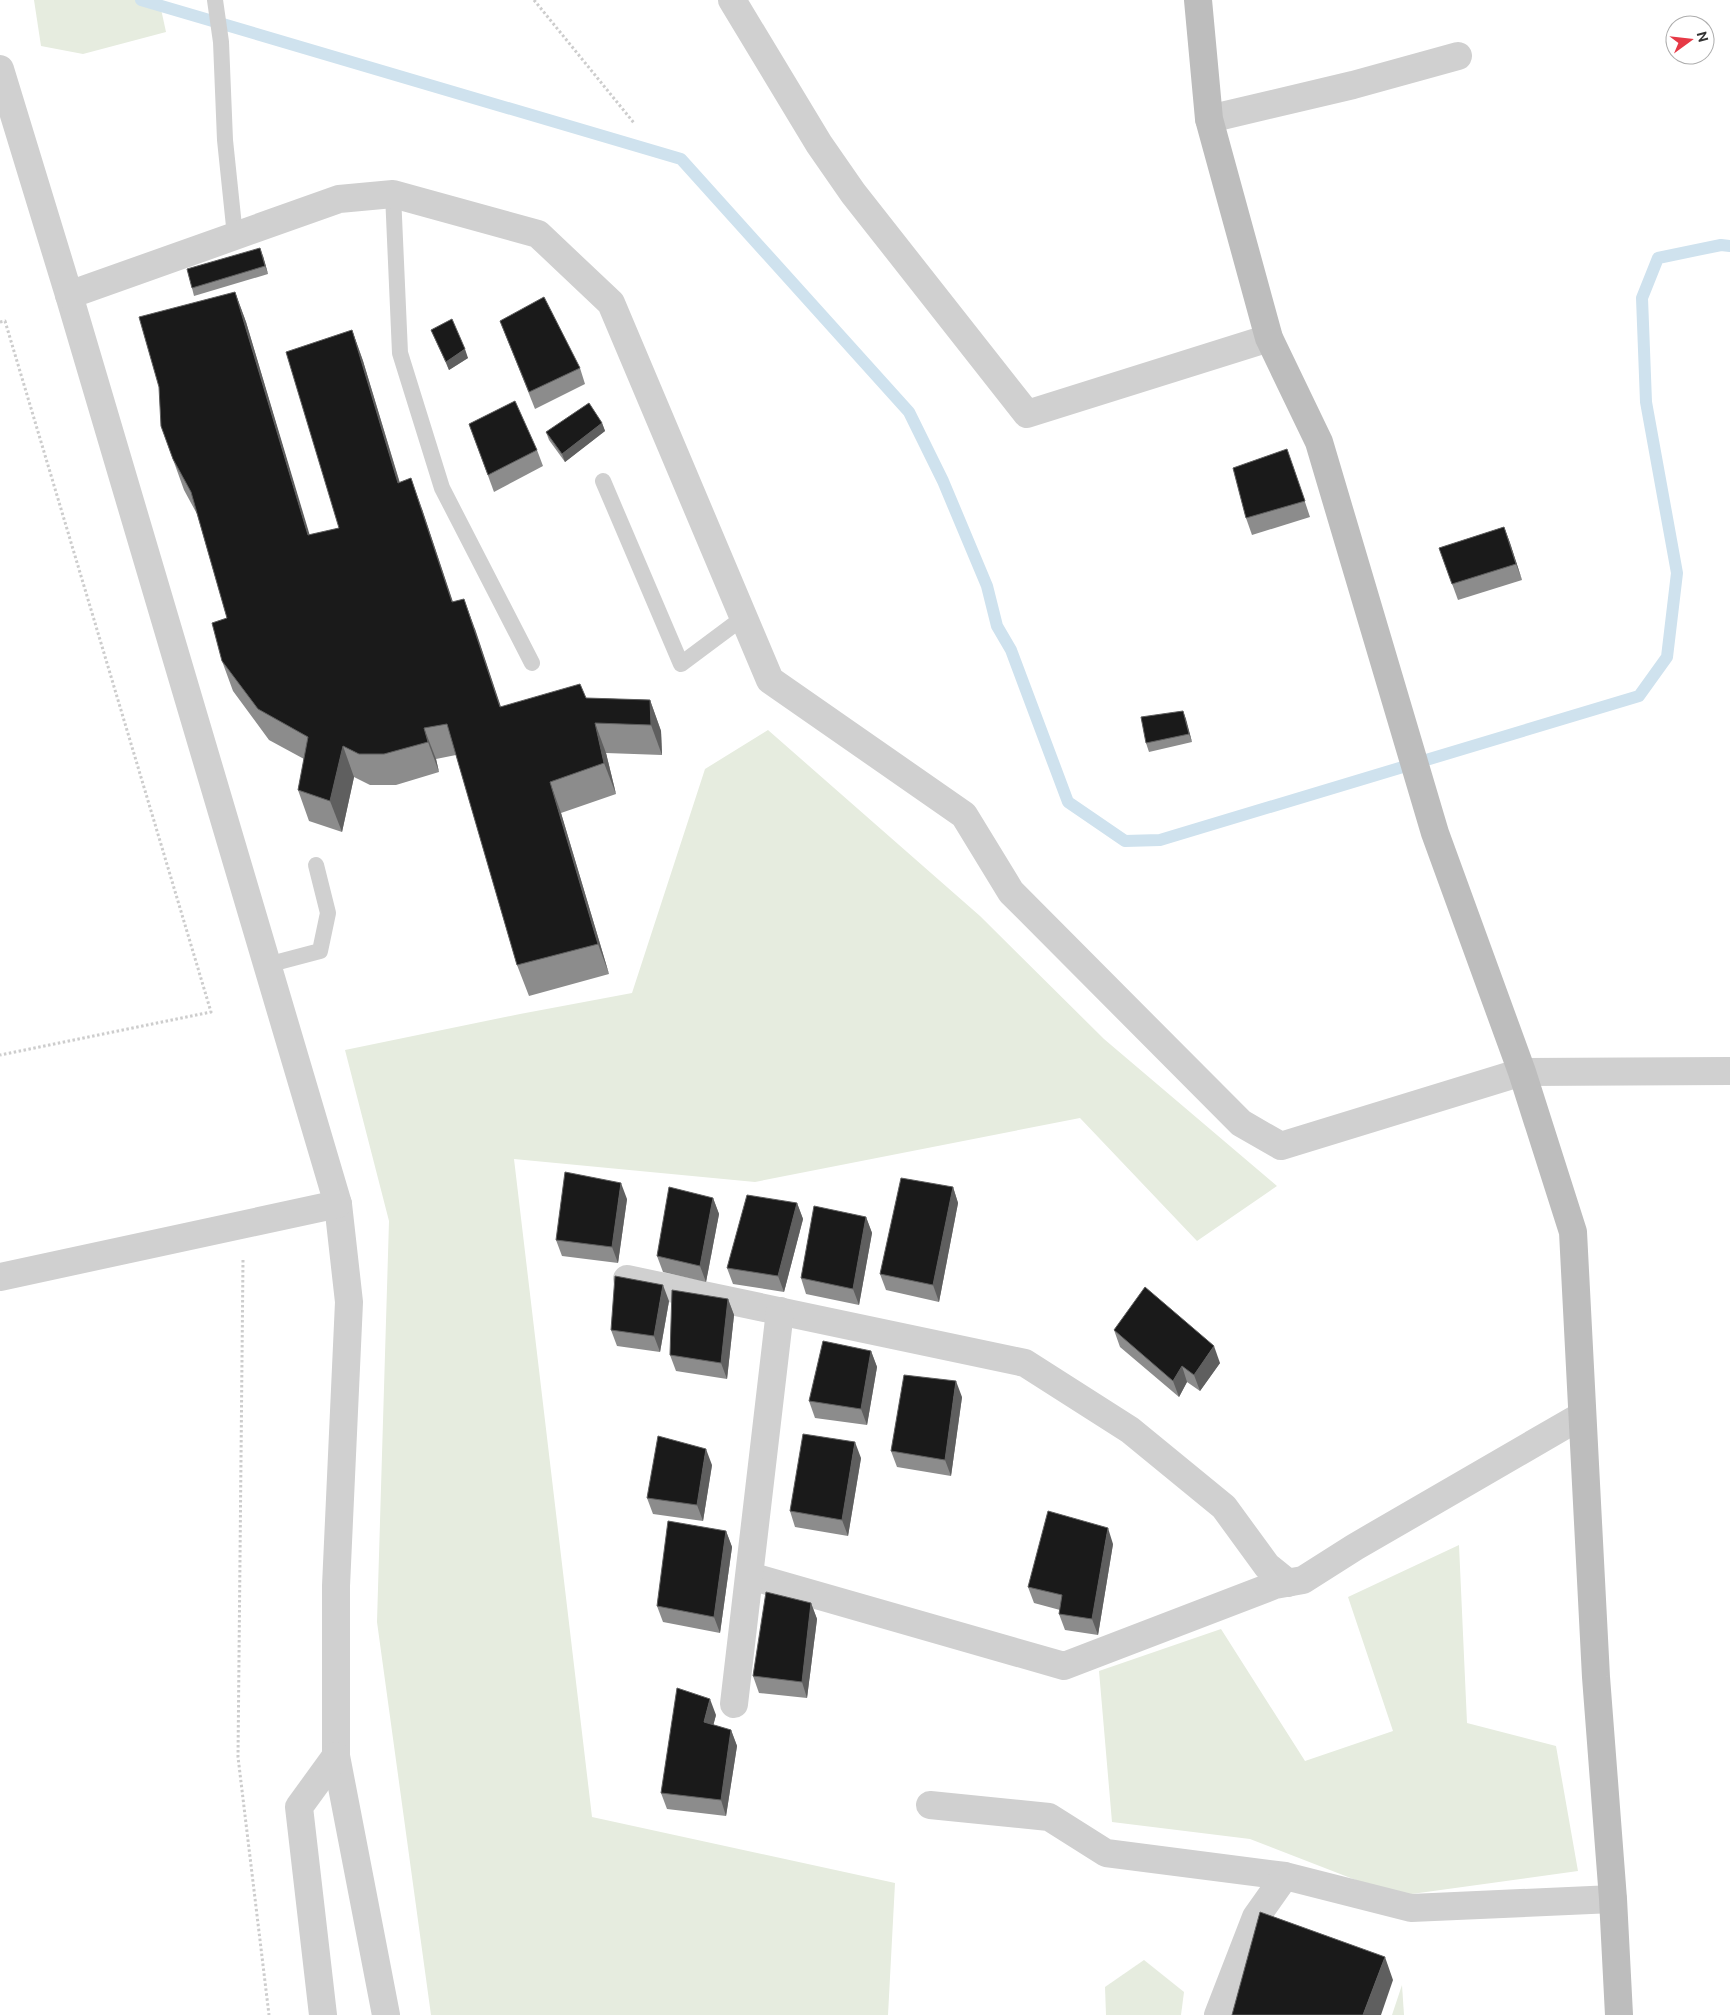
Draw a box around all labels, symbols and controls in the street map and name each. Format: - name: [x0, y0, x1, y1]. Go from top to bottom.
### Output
- north arrow: [1665, 15, 1715, 65]
- text: N: [1693, 30, 1712, 44]

